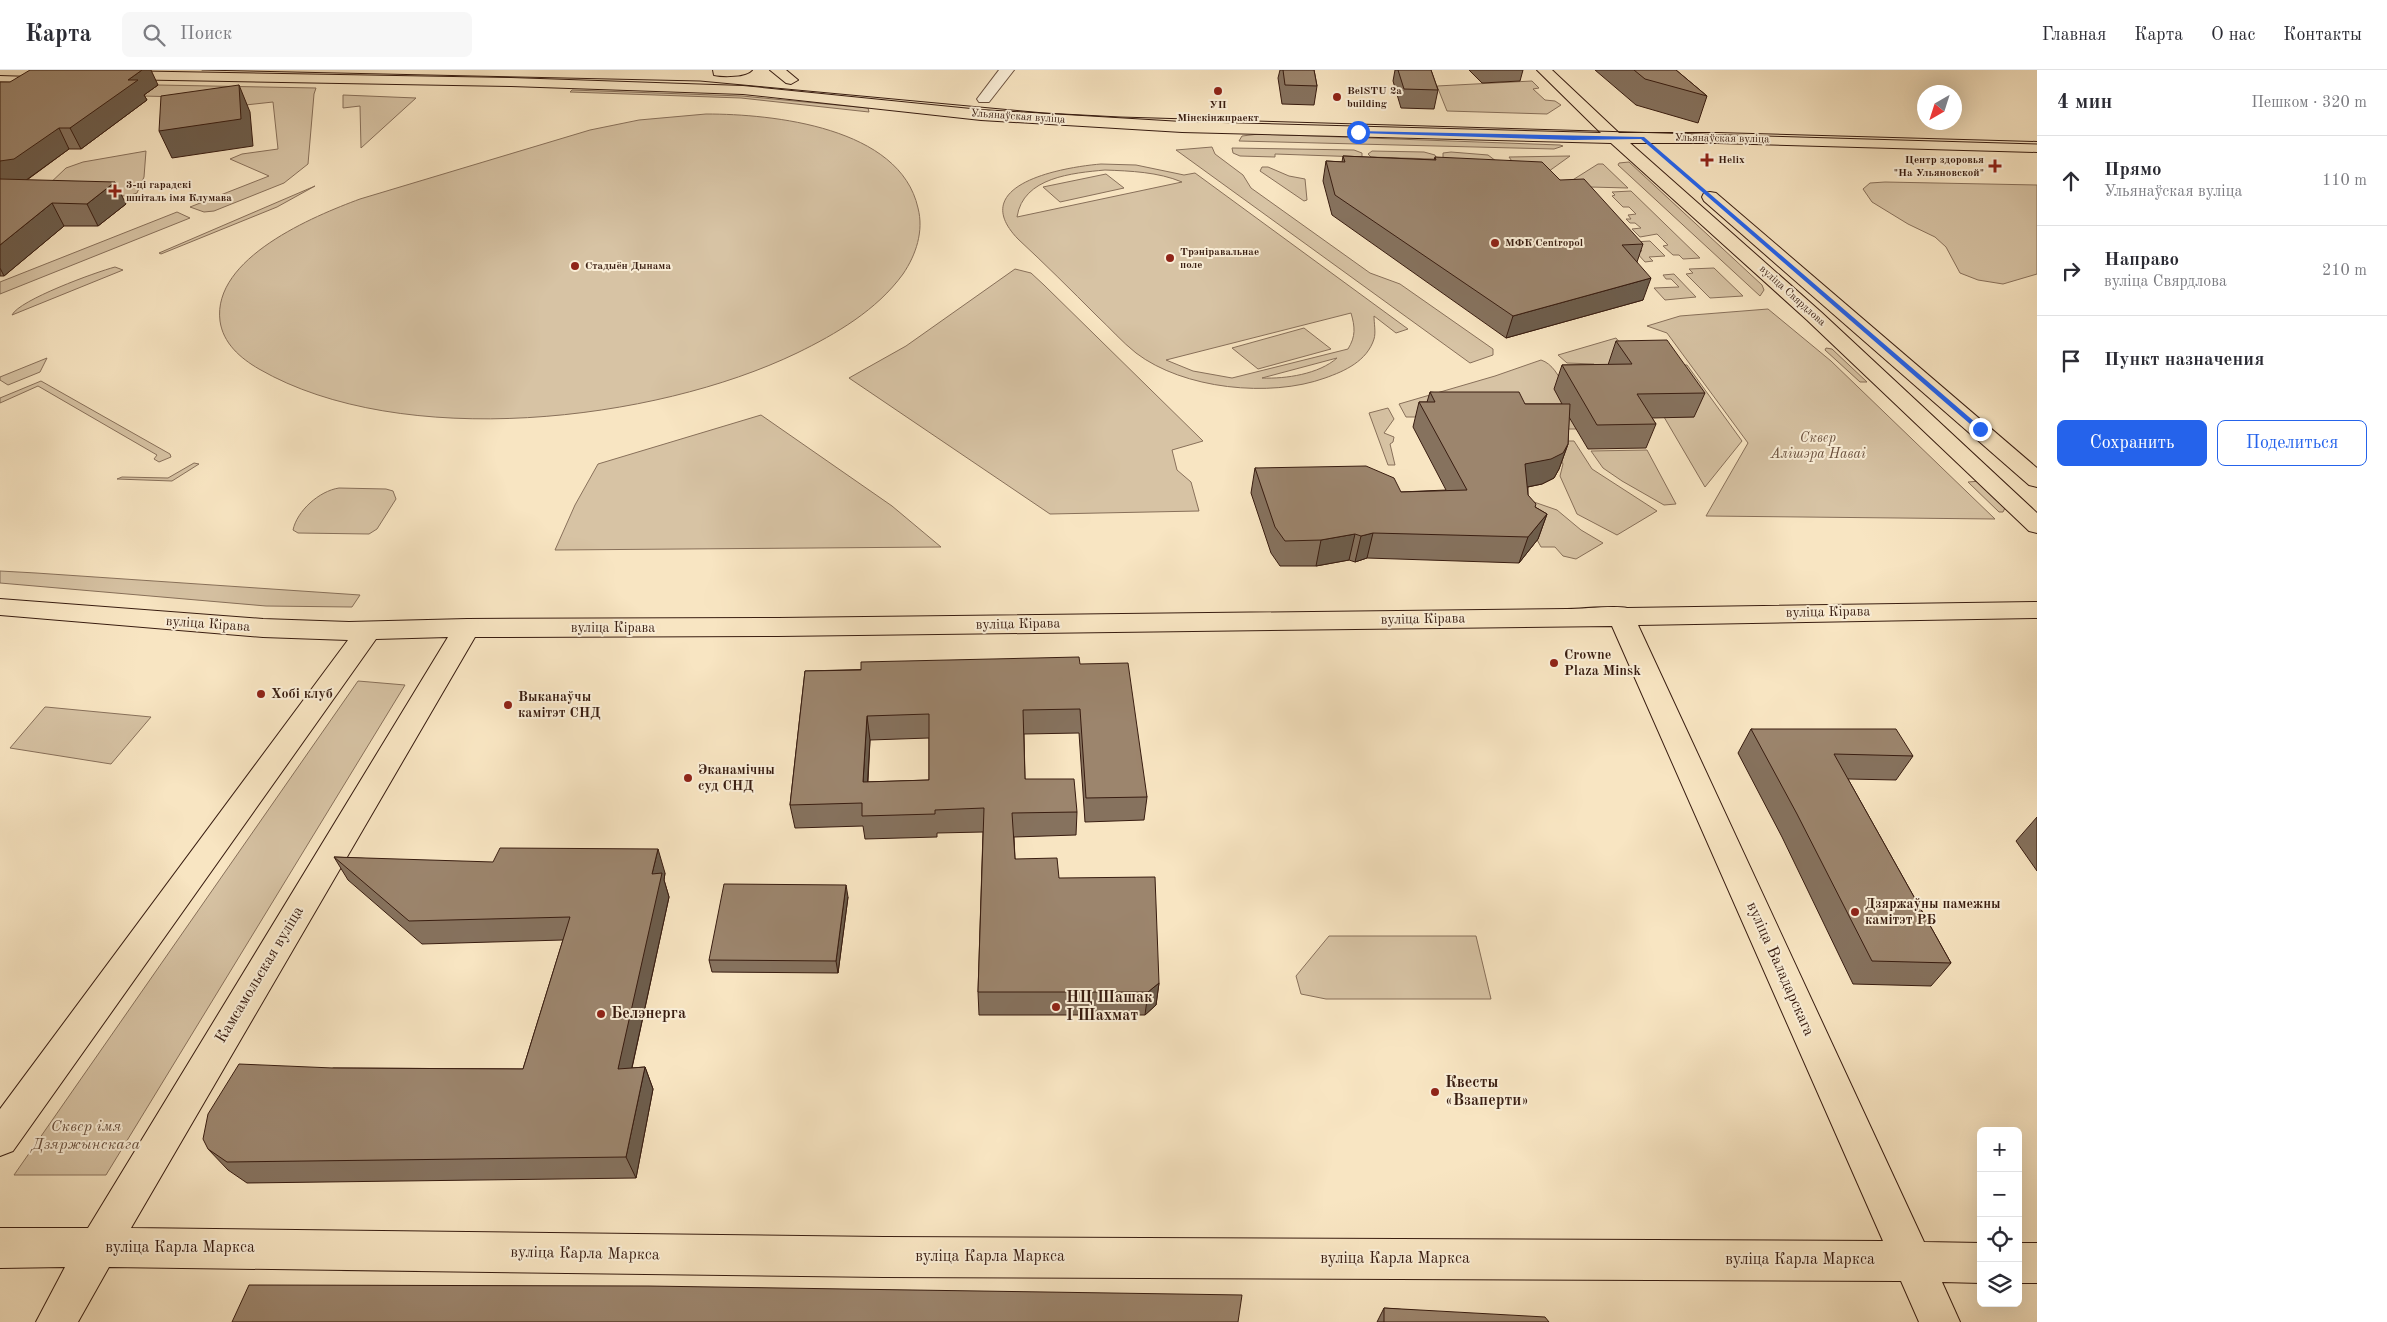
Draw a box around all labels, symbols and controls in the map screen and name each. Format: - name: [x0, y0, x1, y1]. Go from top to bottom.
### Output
- search box: [122, 12, 472, 57]
- icon: search: [140, 21, 168, 49]
- text: Карта: [25, 23, 92, 47]
- text: Поиск: [180, 25, 232, 44]
- text: Главная: [2042, 26, 2106, 44]
- text: Карта: [2134, 26, 2183, 44]
- text: О нас: [2211, 26, 2255, 44]
- text: Контакты: [2283, 26, 2362, 44]
- marker: УП Мінскінжпраект: [1212, 85, 1224, 97]
- north arrow: [1917, 85, 1962, 130]
- place label: BelSTU 2a building: [1347, 86, 1402, 110]
- marker: BelSTU 2a building: [1331, 91, 1343, 103]
- text: 4 мин: [2057, 92, 2112, 113]
- text: Пешком · 320 m: [2251, 95, 2367, 111]
- place label: УП Мінскінжпраект: [1177, 100, 1259, 124]
- street label: Ульянаўская вуліца: [970, 108, 1066, 126]
- route start: [1347, 121, 1370, 144]
- street label: Ульянаўская вуліца: [1674, 133, 1770, 145]
- marker: Helix: [1700, 153, 1714, 167]
- place label: Helix: [1718, 155, 1745, 166]
- place label: Центр здоровья "На Ульяновской": [1894, 155, 1984, 179]
- marker: Центр здоровья "На Ульяновской": [1988, 159, 2002, 173]
- text: Прямо: [2104, 161, 2162, 180]
- icon: ahead: [2057, 167, 2085, 195]
- text: 110 m: [2322, 173, 2367, 189]
- place label: 3-ці гарадскі шпіталь імя Клумава: [126, 180, 232, 204]
- marker: 3-ці гарадскі шпіталь імя Клумава: [108, 184, 122, 198]
- text: Ульянаўская вуліца: [2104, 184, 2242, 200]
- marker: МФК Centropol: [1489, 237, 1501, 249]
- place label: МФК Centropol: [1505, 238, 1584, 249]
- place label: Трэніравальнае поле: [1180, 247, 1259, 271]
- text: Направо: [2104, 251, 2179, 270]
- marker: Трэніравальнае поле: [1164, 252, 1176, 264]
- icon: right: [2057, 257, 2085, 285]
- marker: Стадыён Дынама: [569, 260, 581, 272]
- place label: Стадыён Дынама: [585, 261, 671, 272]
- text: 210 m: [2322, 263, 2367, 279]
- street label: вуліца Свярдлова: [1757, 264, 1827, 329]
- text: вуліца Свярдлова: [2104, 274, 2227, 290]
- icon: arrive: [2057, 347, 2085, 375]
- text: Пункт назначения: [2104, 351, 2264, 370]
- route end: [1969, 418, 1992, 441]
- button: Сохранить: [2057, 420, 2207, 466]
- button: Поделиться: [2217, 420, 2367, 466]
- park label: Сквер Алішэра Наваі: [1769, 431, 1866, 462]
- street label: вуліца Кірава: [1786, 604, 1870, 620]
- street label: вуліца Кірава: [1381, 611, 1465, 627]
- street label: вуліца Кірава: [165, 614, 251, 634]
- street label: вуліца Кірава: [976, 616, 1060, 632]
- street label: вуліца Кірава: [571, 621, 655, 635]
- place label: Crowne Plaza Minsk: [1564, 648, 1641, 678]
- marker: Crowne Plaza Minsk: [1548, 657, 1560, 669]
- place label: Хобі клуб: [271, 687, 333, 701]
- marker: Хобі клуб: [255, 688, 267, 700]
- place label: Выканаўчы камітэт СНД: [518, 690, 601, 720]
- marker: Выканаўчы камітэт СНД: [502, 699, 514, 711]
- place label: Эканамічны суд СНД: [698, 763, 775, 793]
- marker: Эканамічны суд СНД: [682, 772, 694, 784]
- place label: Дзяржаўны памежны камітэт РБ: [1865, 897, 2001, 927]
- street label: вуліца Валадарскага: [1743, 899, 1817, 1039]
- street label: Камсамольская вуліца: [213, 904, 307, 1046]
- marker: Дзяржаўны памежны камітэт РБ: [1849, 906, 1861, 918]
- place label: НЦ Шашак І Шахмат: [1066, 990, 1153, 1024]
- marker: НЦ Шашак І Шахмат: [1050, 1001, 1062, 1013]
- place label: Белэнерга: [611, 1006, 686, 1022]
- marker: Белэнерга: [595, 1008, 607, 1020]
- place label: Квесты «Взаперти»: [1445, 1075, 1529, 1109]
- marker: Квесты «Взаперти»: [1429, 1086, 1441, 1098]
- park label: Сквер імя Дзяржынскага: [30, 1119, 141, 1153]
- map controls: [1977, 1127, 2022, 1307]
- button: +: [1977, 1127, 2022, 1172]
- button: −: [1977, 1172, 2022, 1217]
- button: locate: [1977, 1217, 2022, 1262]
- street label: вуліца Карла Маркса: [105, 1240, 255, 1256]
- street label: вуліца Карла Маркса: [510, 1245, 660, 1263]
- street label: вуліца Карла Маркса: [915, 1249, 1065, 1265]
- street label: вуліца Карла Маркса: [1320, 1251, 1470, 1267]
- street label: вуліца Карла Маркса: [1725, 1252, 1875, 1268]
- button: layers: [1977, 1262, 2022, 1307]

